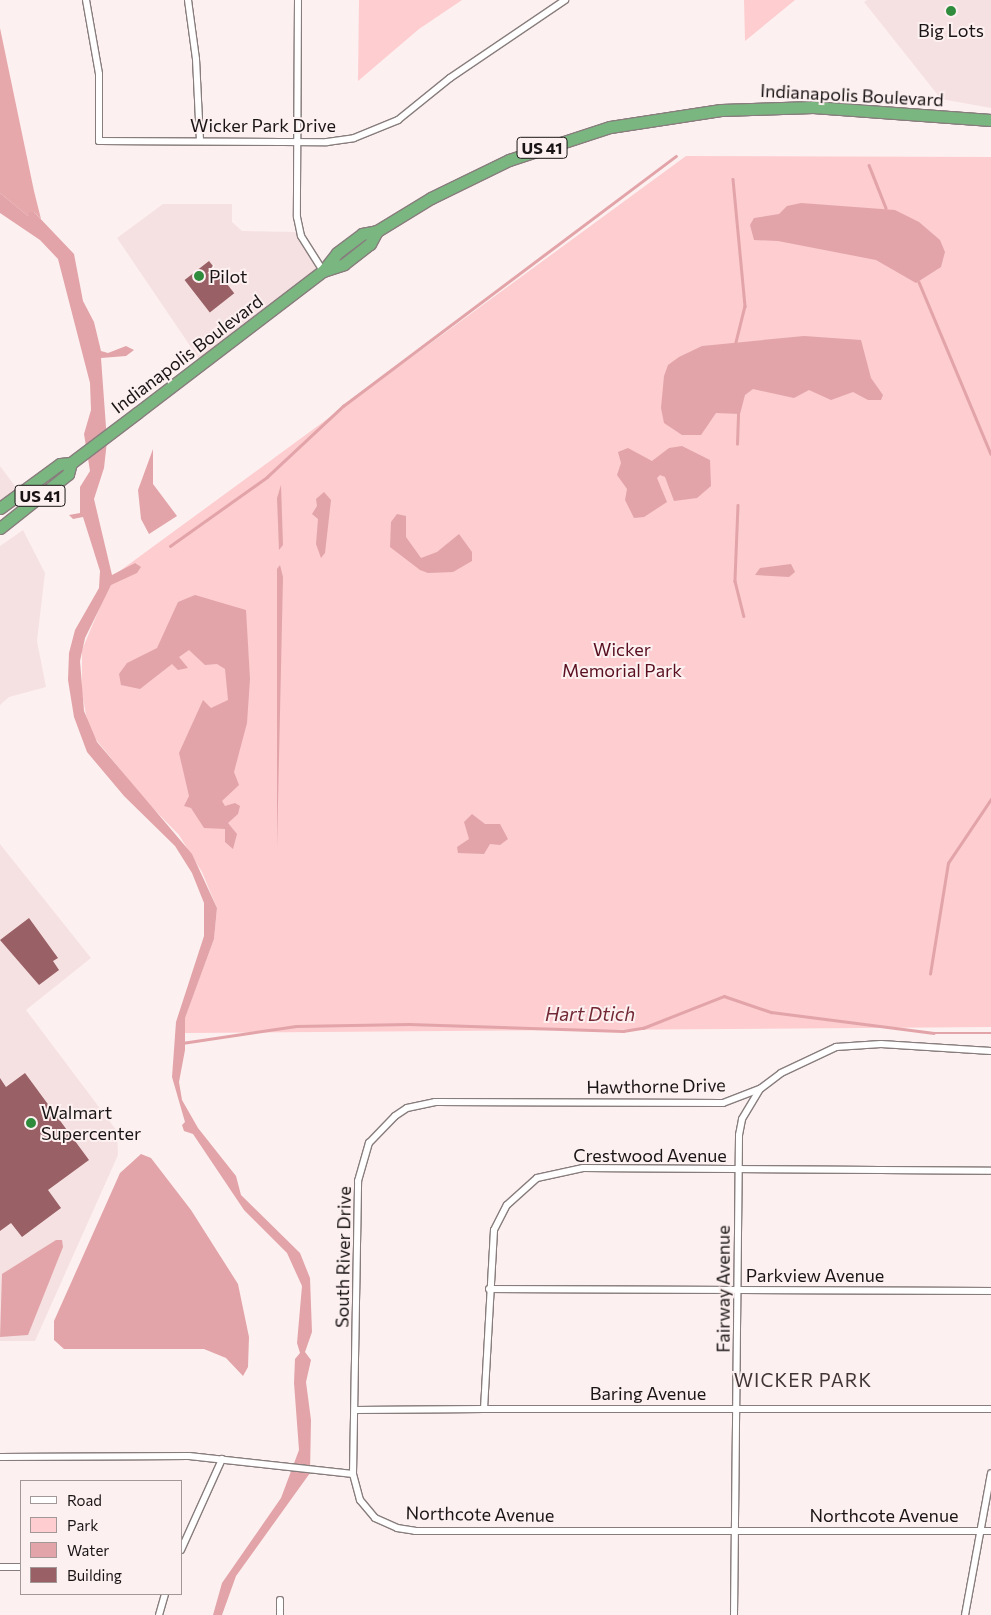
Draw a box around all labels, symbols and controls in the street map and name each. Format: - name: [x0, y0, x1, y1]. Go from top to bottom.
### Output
- marker: Big Lots: [945, 5, 957, 17]
- place label: Big Lots: [918, 19, 984, 41]
- street label: Indianapolis Boulevard: [760, 79, 944, 111]
- street label: Wicker Park Drive: [190, 114, 336, 136]
- road number: US 41: [516, 134, 568, 162]
- place label: Pilot: [209, 265, 247, 287]
- marker: Pilot: [193, 270, 205, 282]
- street label: Indianapolis Boulevard: [107, 290, 267, 418]
- road number: US 41: [14, 482, 66, 510]
- park label: Wicker Memorial Park: [562, 639, 682, 682]
- water label: Hart Dtich: [545, 1003, 635, 1025]
- street label: Hawthorne Drive: [586, 1074, 726, 1098]
- place label: Walmart Supercenter: [41, 1102, 141, 1144]
- marker: Walmart Supercenter: [25, 1117, 37, 1129]
- street label: Crestwood Avenue: [573, 1144, 727, 1166]
- street label: South River Drive: [331, 1186, 355, 1328]
- street label: Fairway Avenue: [712, 1225, 734, 1353]
- street label: Parkview Avenue: [746, 1264, 884, 1286]
- district label: WICKER PARK: [732, 1369, 874, 1391]
- street label: Baring Avenue: [590, 1382, 706, 1404]
- legend: [20, 1480, 182, 1595]
- text: Road: [67, 1491, 102, 1509]
- street label: Northcote Avenue: [405, 1502, 555, 1526]
- street label: Northcote Avenue: [810, 1504, 958, 1526]
- text: Park: [67, 1516, 98, 1534]
- text: Water: [67, 1541, 109, 1559]
- text: Building: [67, 1566, 122, 1584]

